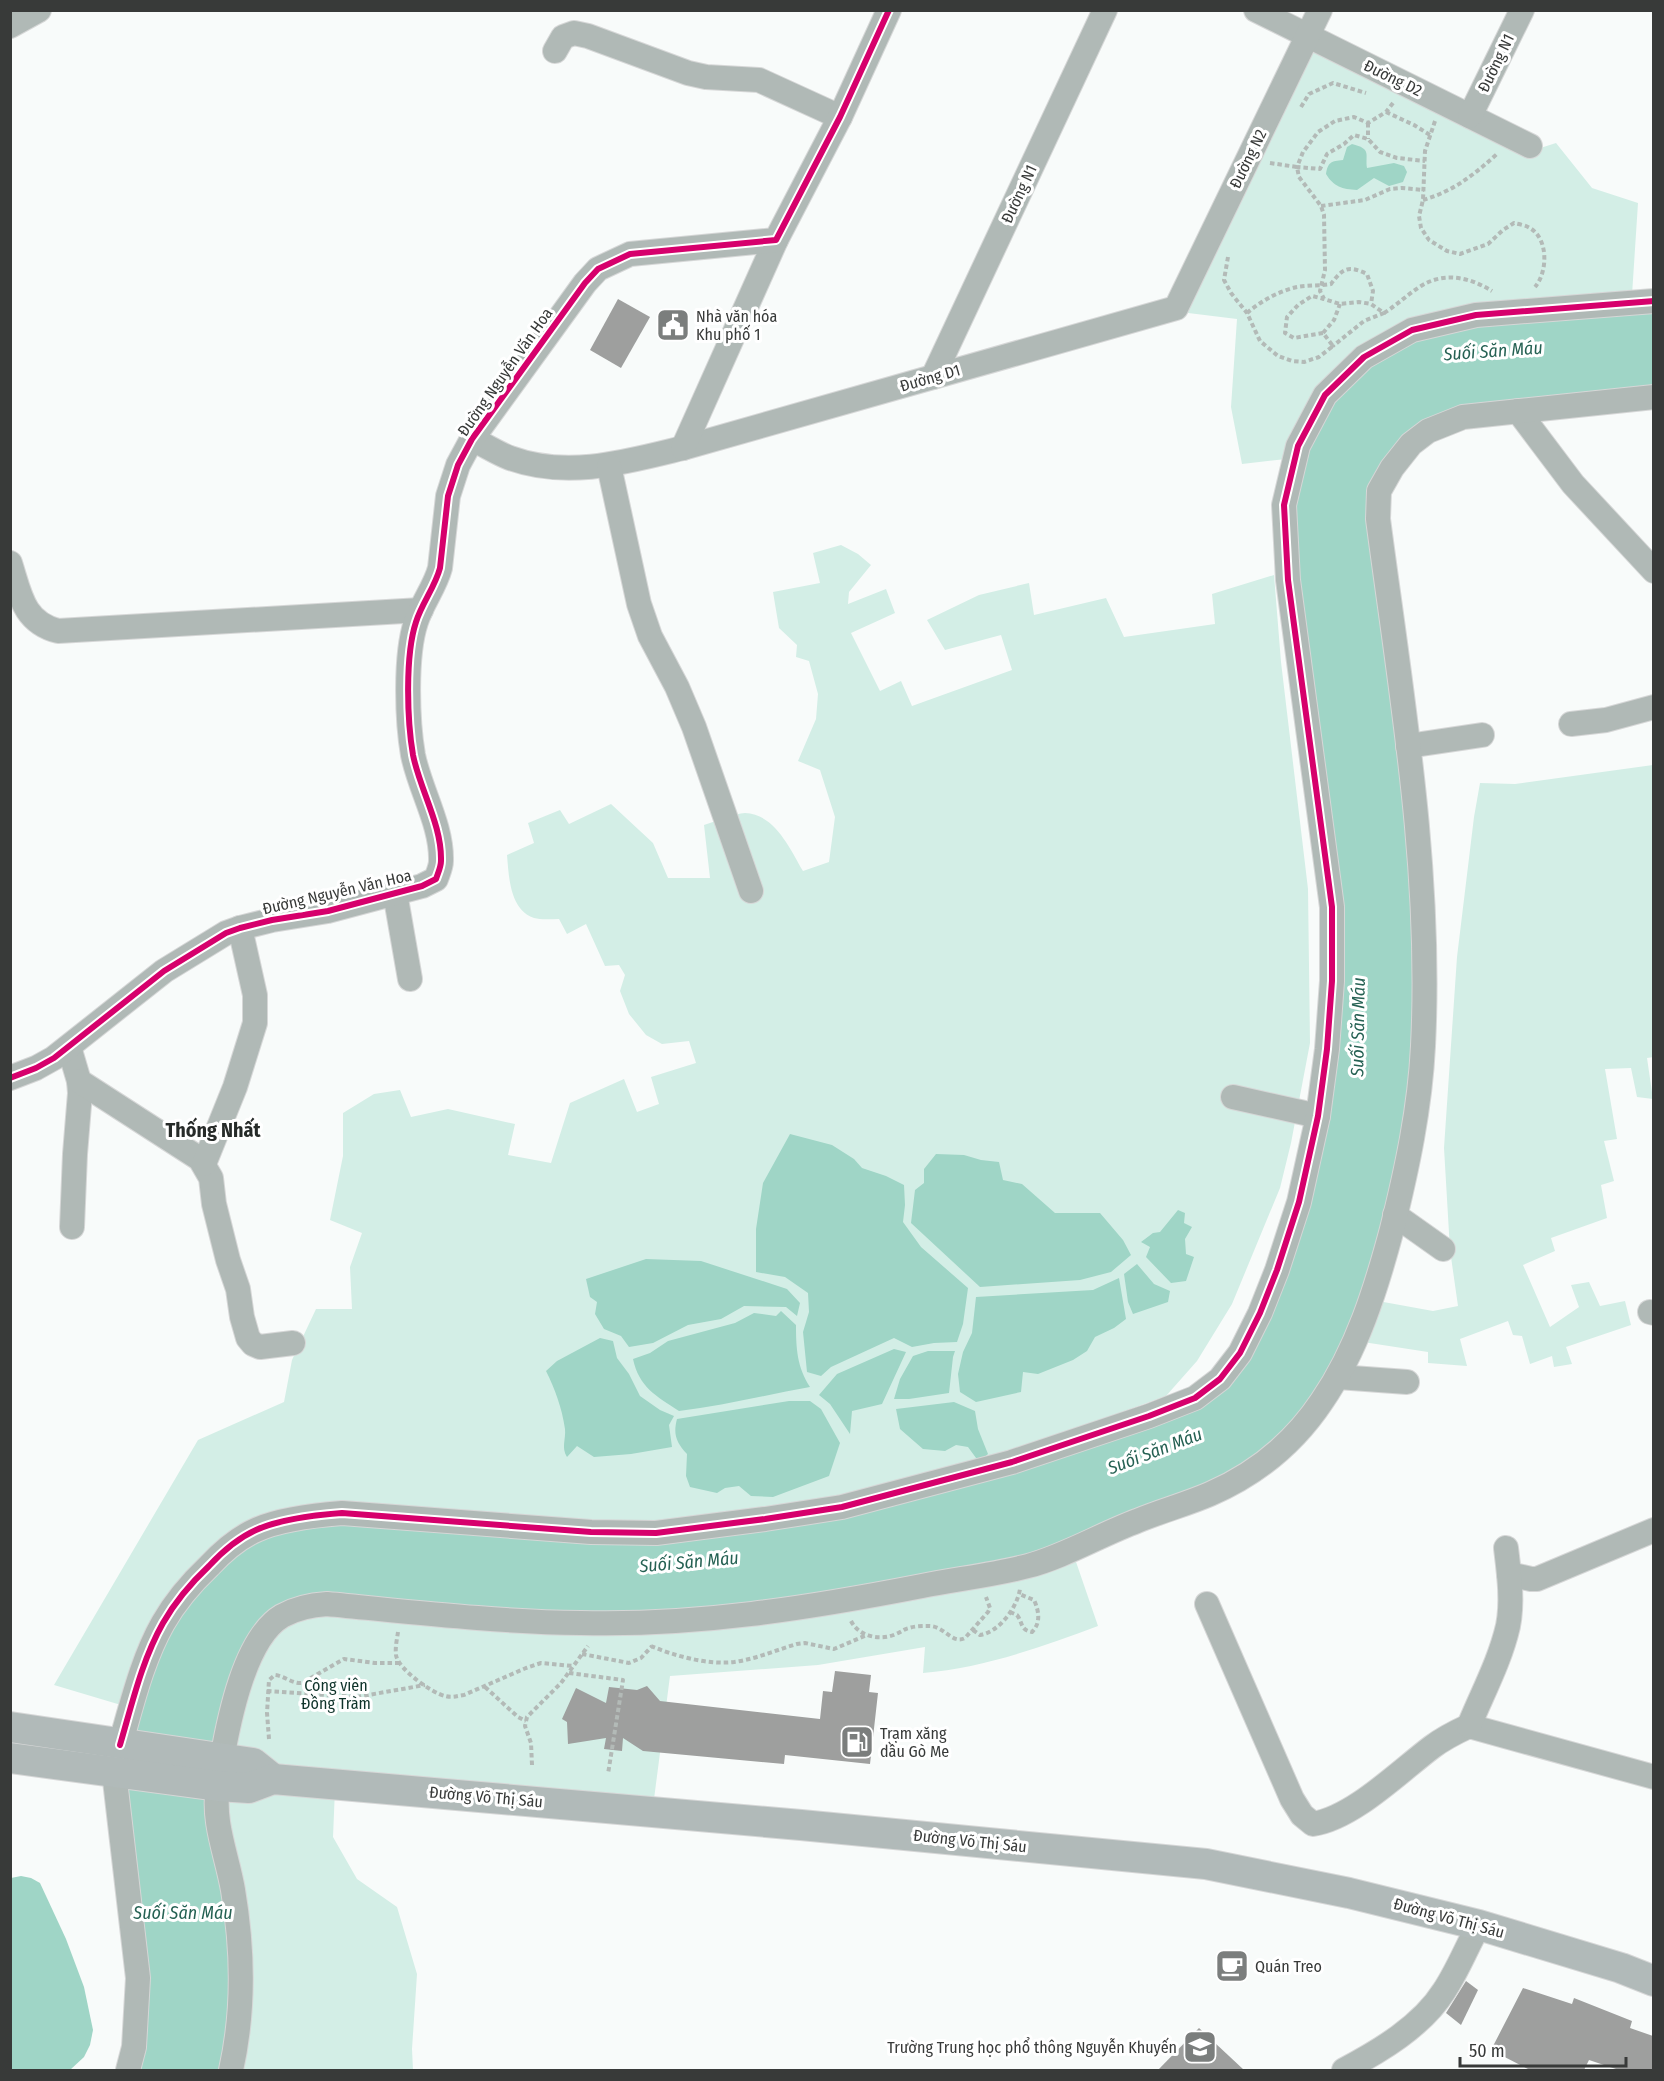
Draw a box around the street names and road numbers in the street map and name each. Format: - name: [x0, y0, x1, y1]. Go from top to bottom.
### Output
- street label: Đường N1: [1474, 31, 1518, 95]
- street label: Đường D2: [1361, 56, 1425, 100]
- street label: Đường N2: [1226, 126, 1270, 192]
- street label: Đường N1: [997, 162, 1041, 226]
- street label: Đường Nguyễn Văn Hoa: [454, 304, 557, 440]
- street label: Đường D1: [898, 360, 962, 396]
- street label: Đường Nguyễn Văn Hoa: [261, 866, 414, 918]
- street label: Đường Võ Thị Sáu: [428, 1783, 544, 1811]
- street label: Đường Võ Thị Sáu: [912, 1826, 1028, 1856]
- street label: Đường Võ Thị Sáu: [1391, 1894, 1507, 1942]

